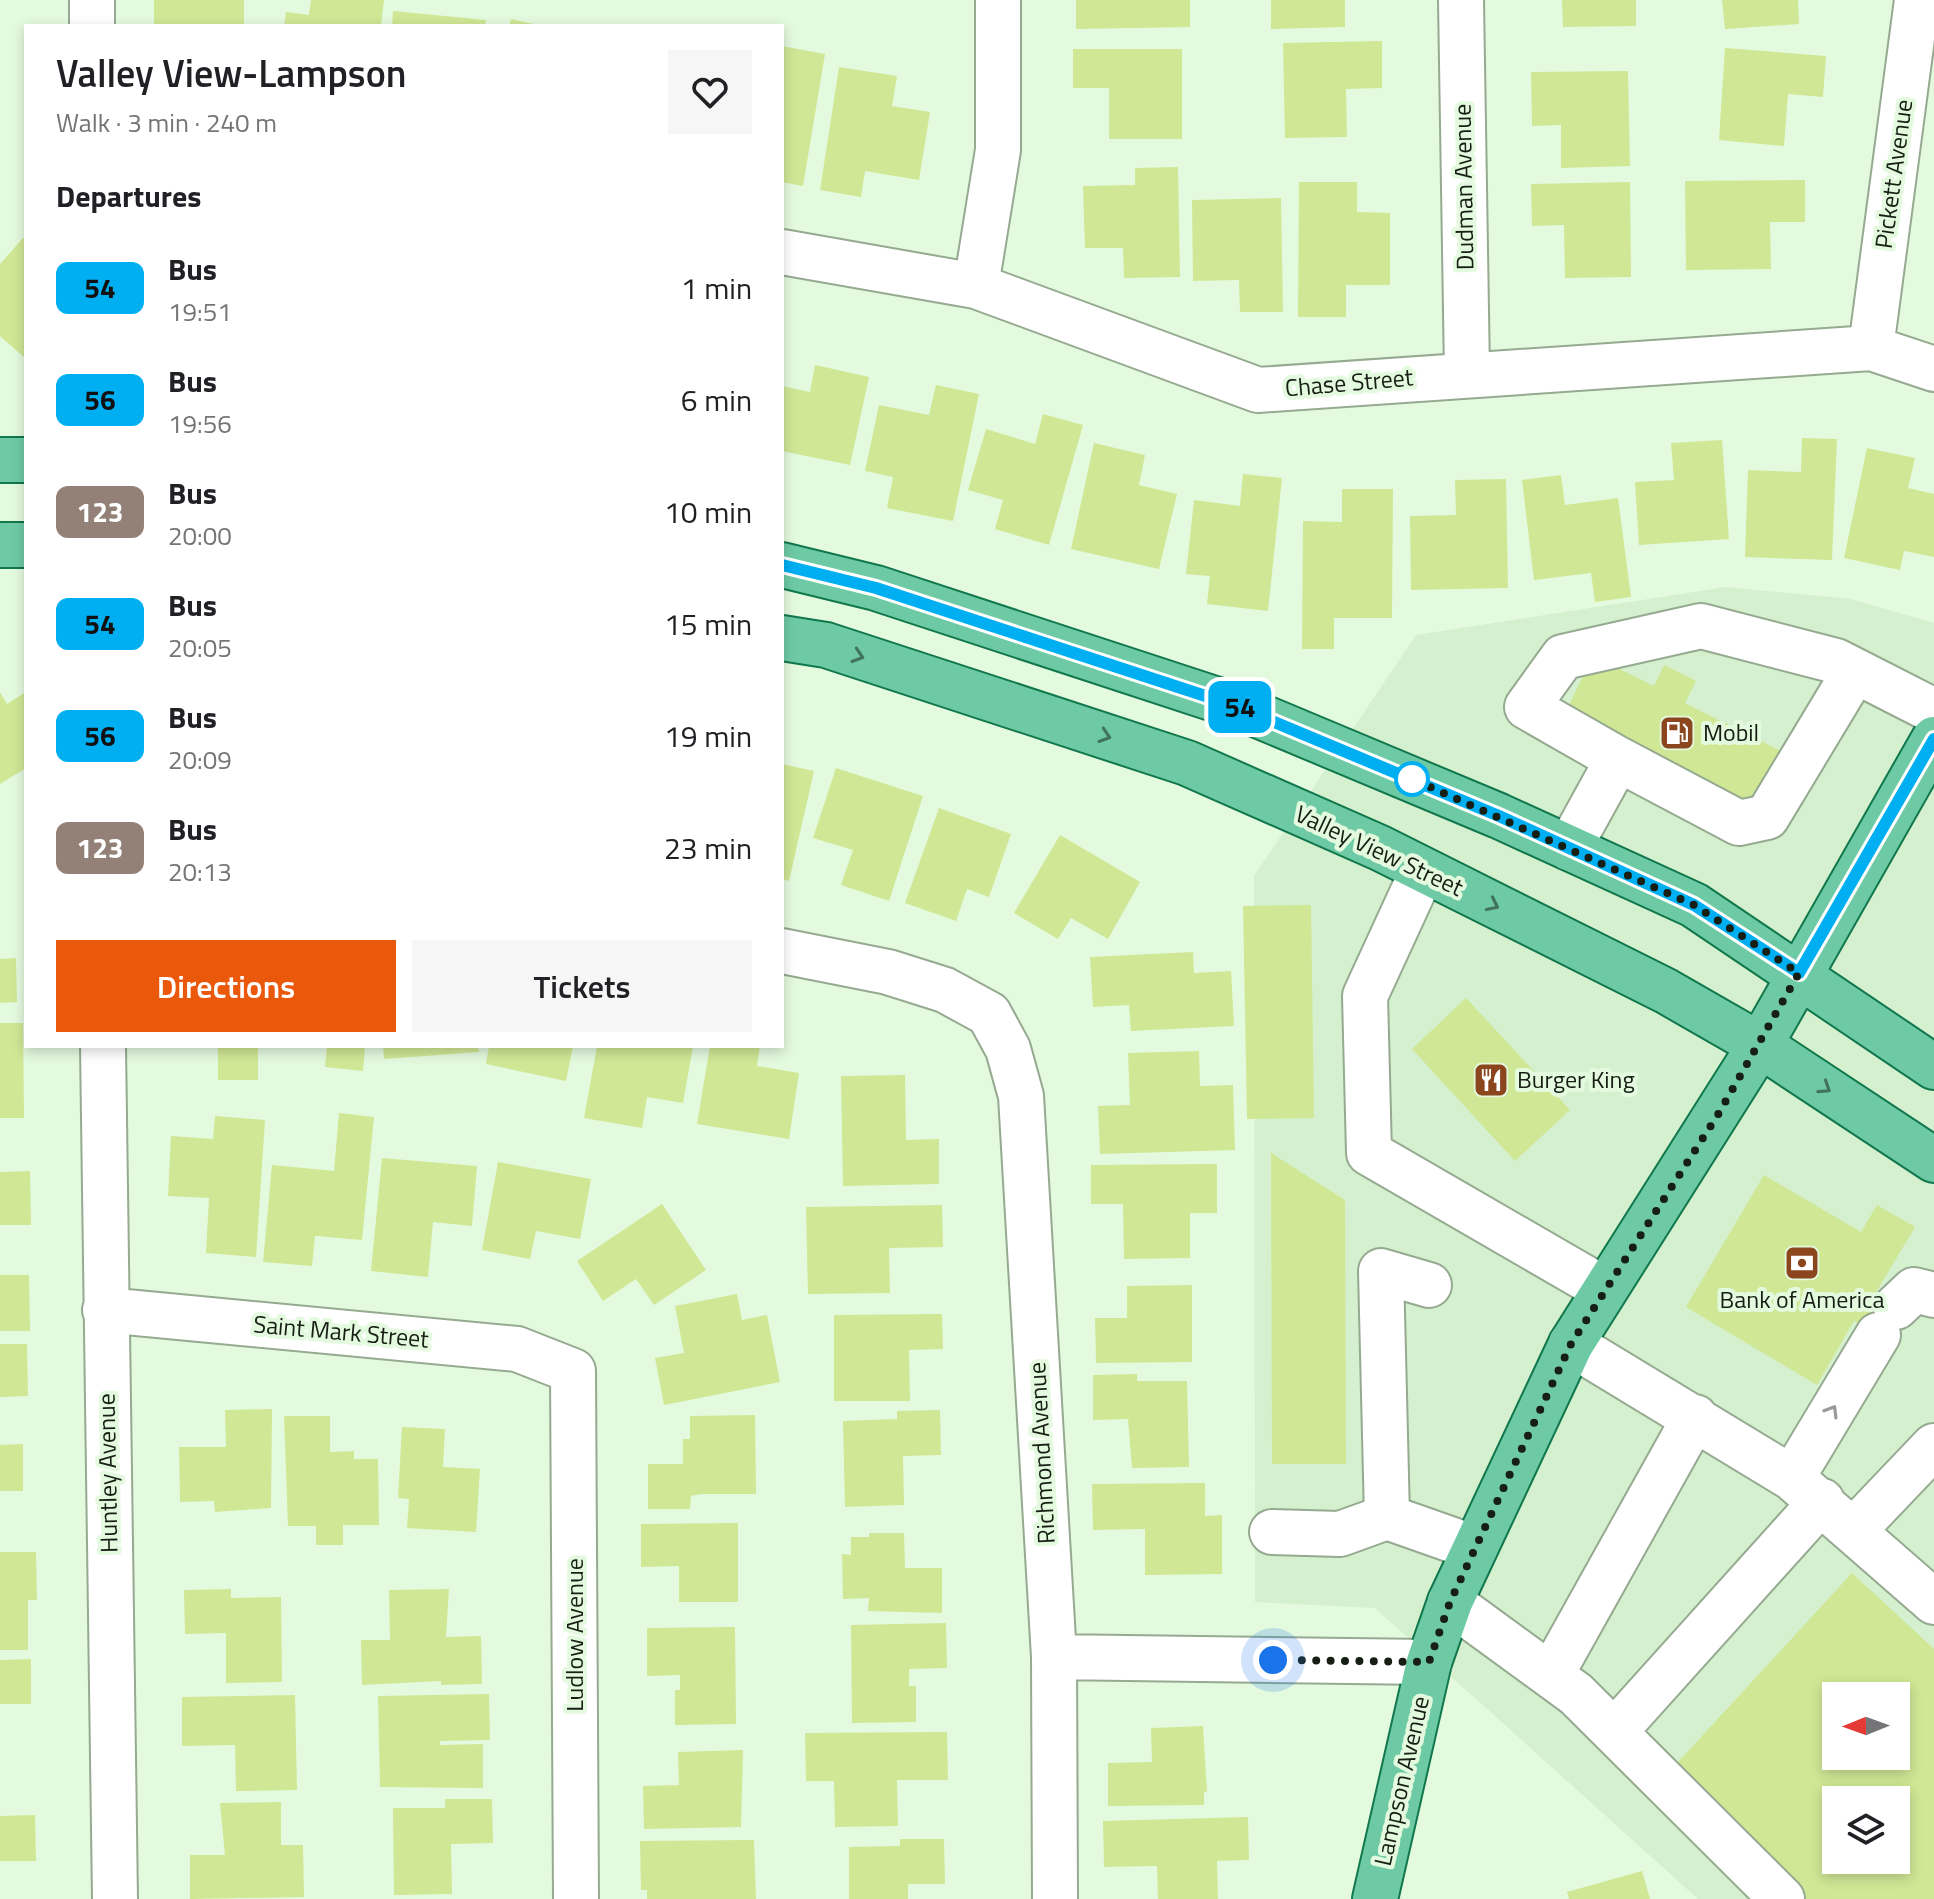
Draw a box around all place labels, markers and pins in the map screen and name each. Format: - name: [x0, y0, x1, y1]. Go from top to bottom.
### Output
- fuel station icon: Mobil: [1658, 714, 1696, 752]
- place label: Mobil: [1703, 714, 1759, 750]
- unlabelled marker: [1395, 762, 1429, 796]
- restaurant icon: Burger King: [1472, 1061, 1510, 1099]
- place label: Burger King: [1517, 1061, 1635, 1097]
- bank icon: Bank of America: [1783, 1244, 1821, 1282]
- place label: Bank of America: [1720, 1281, 1884, 1317]

